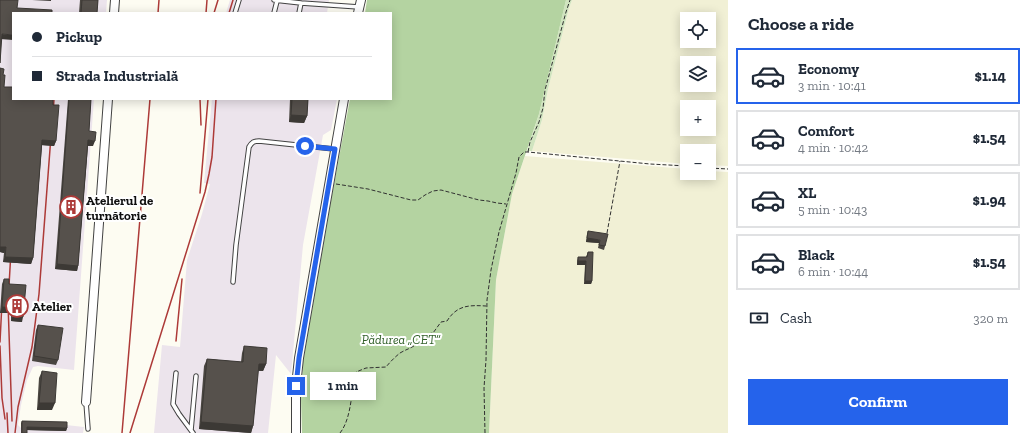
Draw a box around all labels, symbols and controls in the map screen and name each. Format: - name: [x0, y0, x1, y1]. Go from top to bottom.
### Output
- map controls: [680, 12, 716, 180]
- button: locate: [680, 12, 716, 48]
- text: Choose a ride: [748, 13, 854, 35]
- text: Pickup: [56, 28, 102, 46]
- button: layers: [680, 56, 716, 92]
- icon: car: [750, 58, 786, 94]
- text: Economy: [798, 60, 859, 78]
- text: Strada Industrială: [56, 67, 178, 85]
- text: $1.14: [975, 67, 1006, 85]
- text: 3 min · 10:41: [798, 78, 866, 93]
- button: +: [680, 100, 716, 136]
- icon: car: [750, 120, 786, 156]
- text: Comfort: [798, 122, 854, 140]
- text: $1.54: [973, 129, 1006, 147]
- route start: [296, 137, 314, 155]
- text: 4 min · 10:42: [798, 140, 868, 155]
- button: −: [680, 144, 716, 180]
- icon: car: [750, 182, 786, 218]
- text: XL: [798, 184, 816, 202]
- text: $1.94: [973, 191, 1006, 209]
- place label: Atelierul de turnătorie: [86, 193, 154, 223]
- building icon: Atelierul de turnătorie: [58, 194, 84, 220]
- text: 5 min · 10:43: [798, 202, 867, 217]
- icon: car: [750, 244, 786, 280]
- text: Black: [798, 246, 835, 264]
- text: $1.54: [973, 253, 1006, 271]
- text: 6 min · 10:44: [798, 264, 868, 279]
- building icon: Atelier: [4, 293, 30, 319]
- place label: Atelier: [32, 299, 72, 314]
- icon: cash: [748, 307, 770, 329]
- text: Cash: [780, 309, 812, 327]
- text: 320 m: [973, 311, 1008, 326]
- park label: Pădurea „CET”: [361, 332, 441, 347]
- callout: 1 min: [310, 372, 376, 400]
- route end: [287, 377, 305, 395]
- text: 1 min: [328, 378, 358, 393]
- button: Confirm: [748, 379, 1008, 425]

